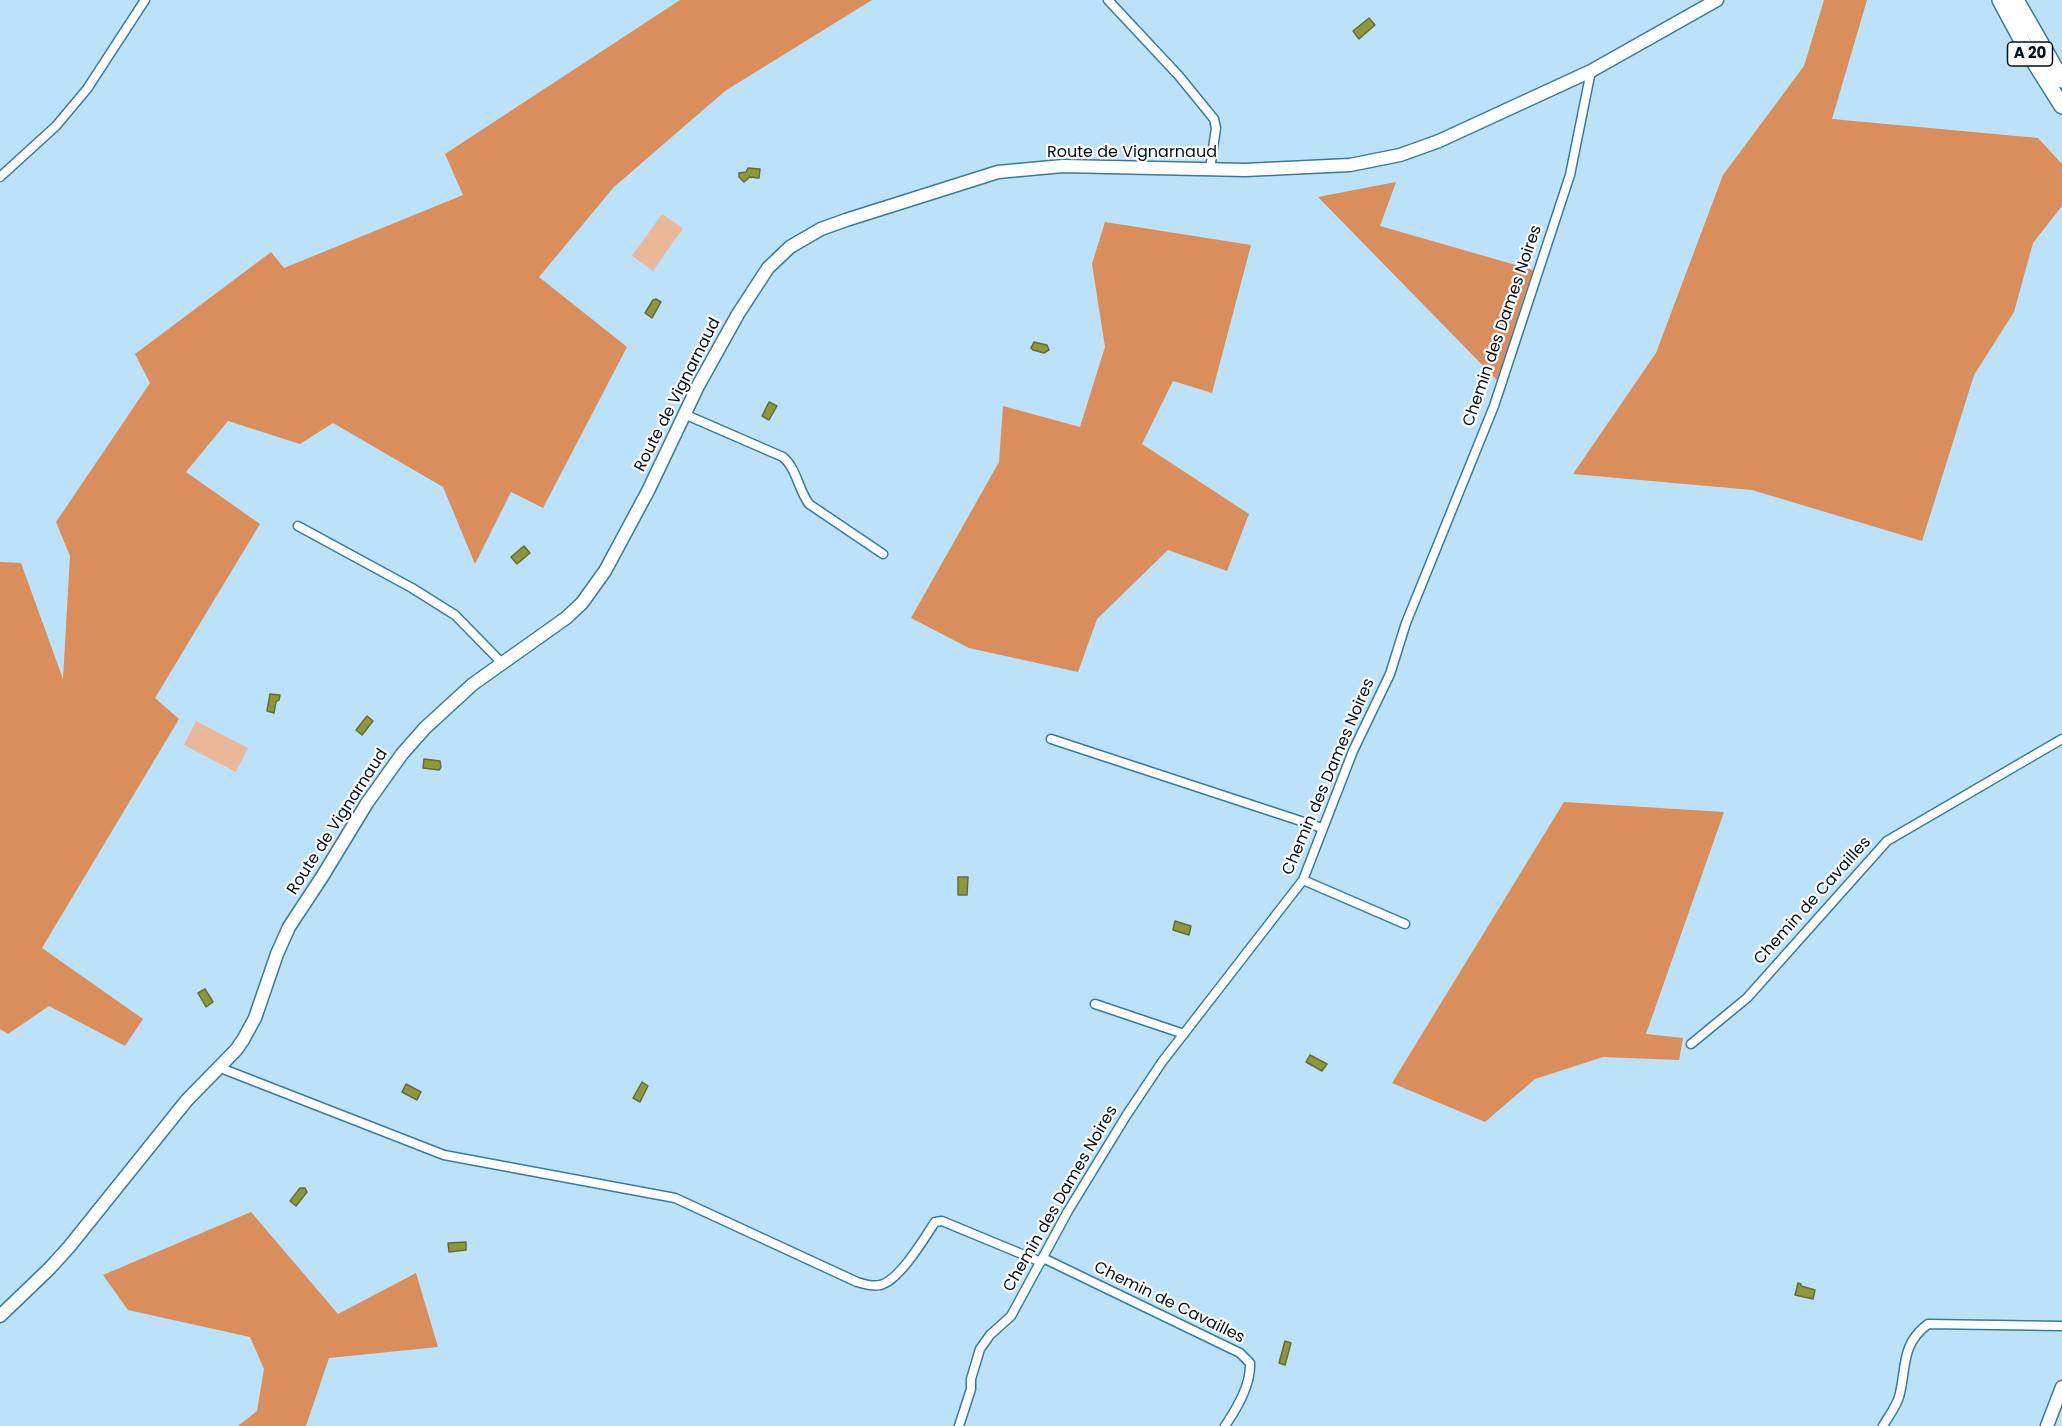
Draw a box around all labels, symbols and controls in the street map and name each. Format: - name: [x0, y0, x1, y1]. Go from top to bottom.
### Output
- road number: A 20: [2008, 42, 2052, 66]
- street label: Route de Vignarnaud: [1047, 143, 1217, 163]
- street label: Chemin des Dames Noires: [1459, 223, 1547, 429]
- street label: Route de Vignarnaud: [631, 315, 725, 475]
- street label: Chemin des Dames Noires: [1279, 676, 1379, 878]
- street label: Route de Vignarnaud: [284, 746, 392, 898]
- street label: Chemin de Cavailles: [1750, 833, 1876, 969]
- street label: Chemin des Dames Noires: [1000, 1103, 1122, 1295]
- street label: Chemin de Cavailles: [1090, 1258, 1248, 1348]

